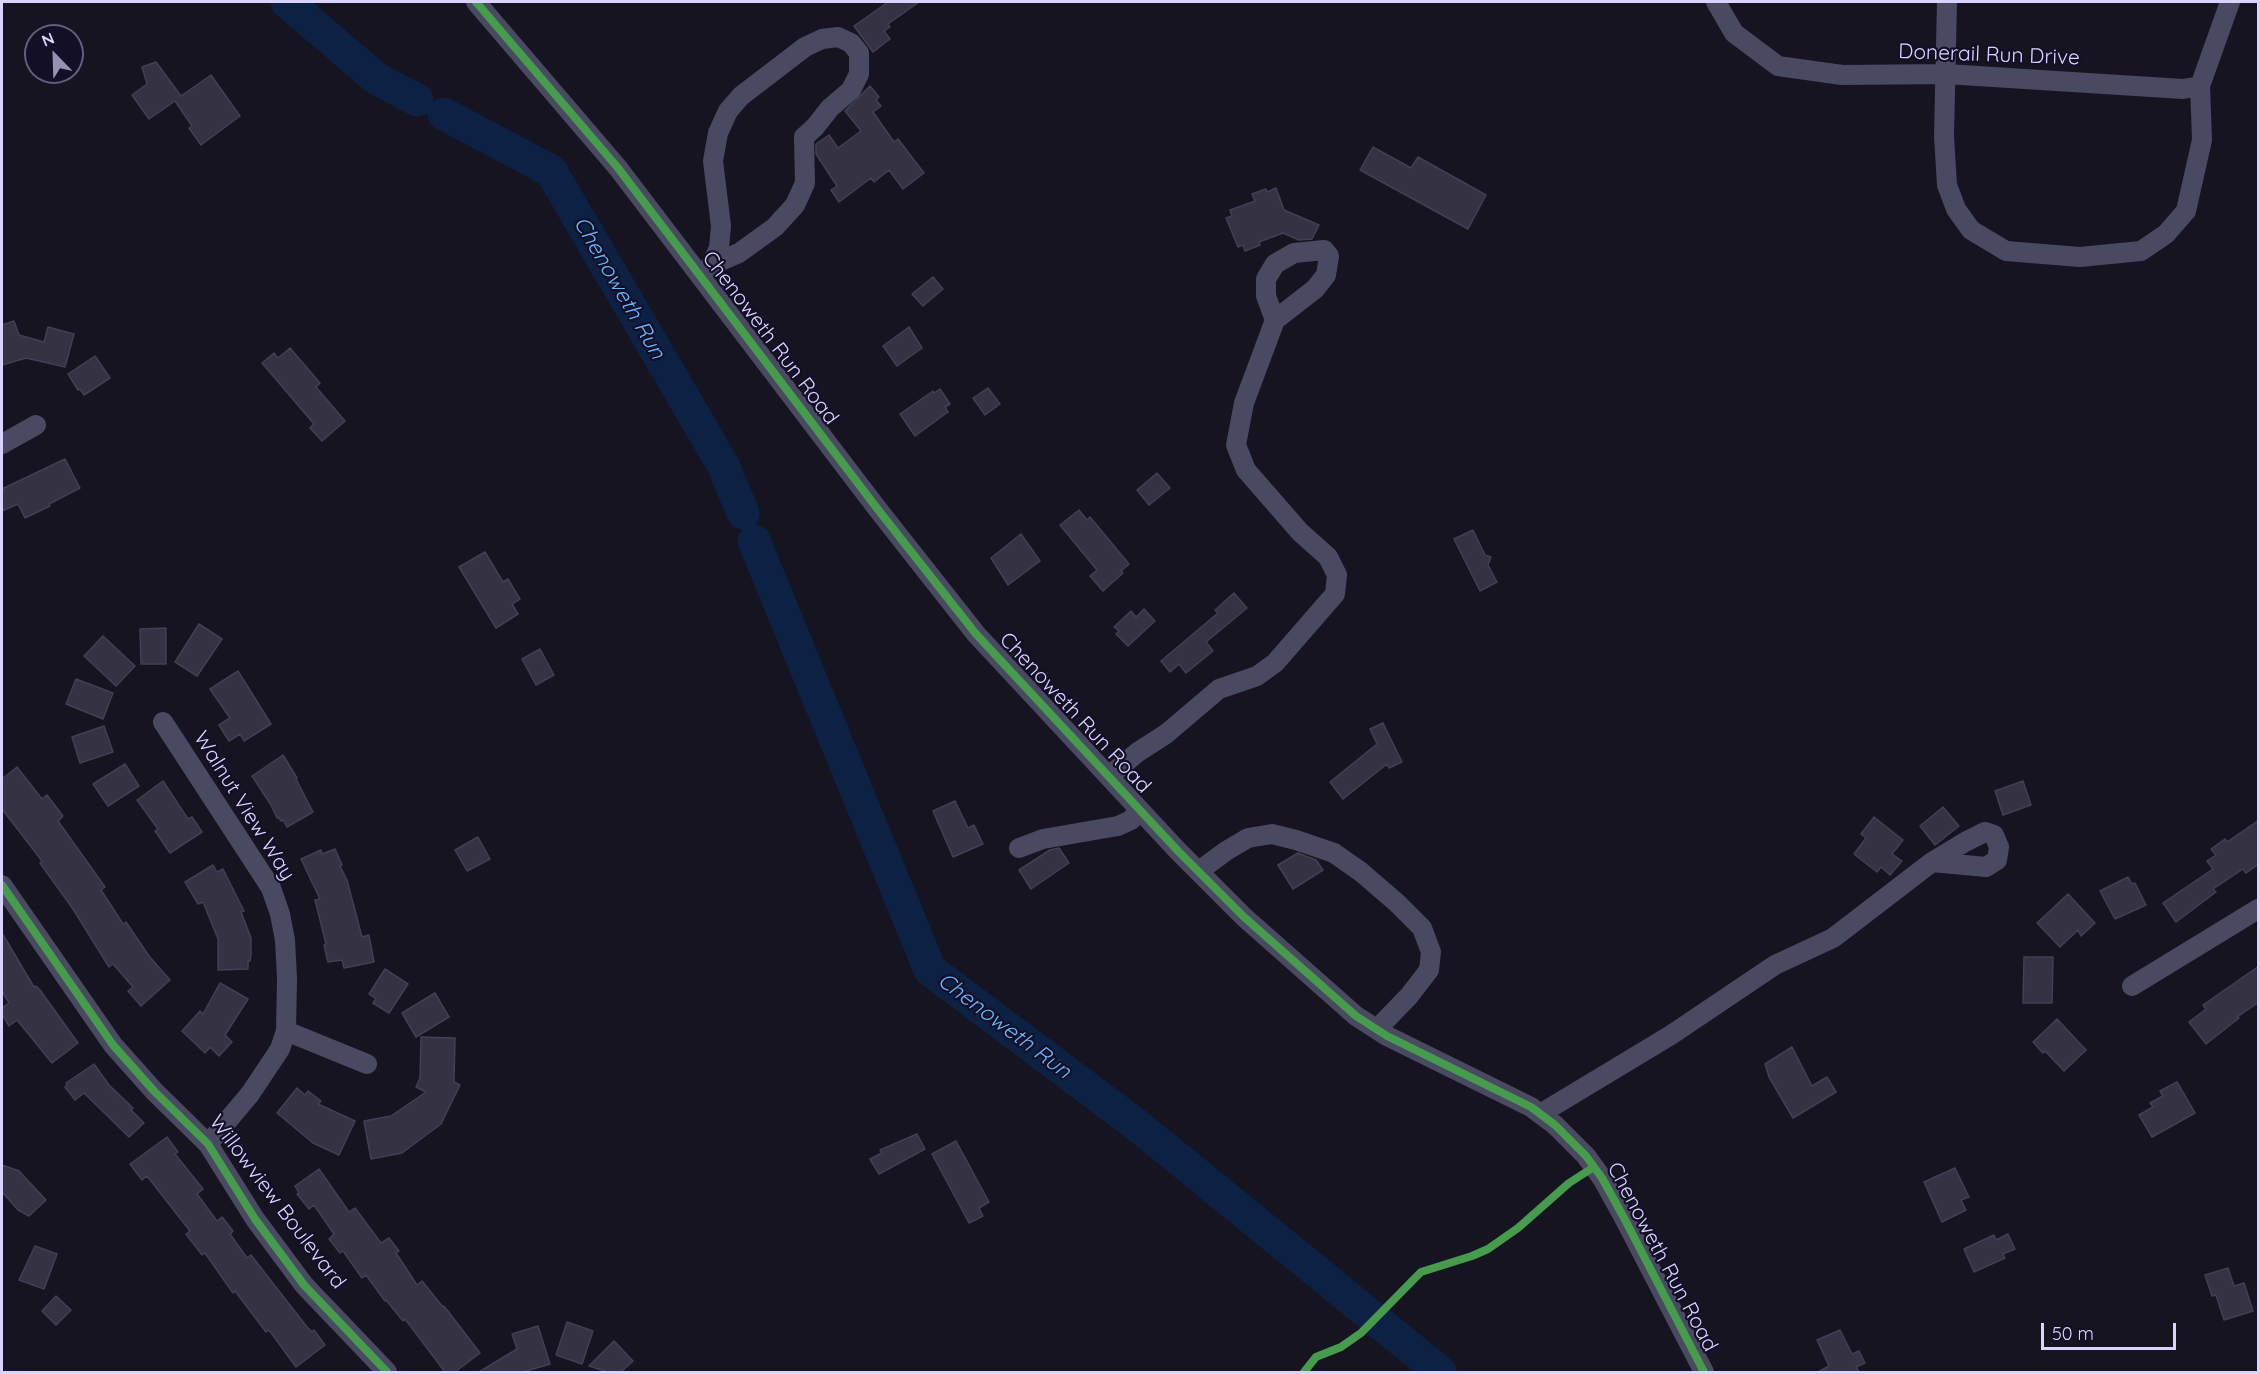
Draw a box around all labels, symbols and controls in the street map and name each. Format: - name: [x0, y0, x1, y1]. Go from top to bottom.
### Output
- north arrow: [24, 24, 84, 84]
- text: N: [38, 28, 57, 51]
- street label: Donerail Run Drive: [1898, 39, 2080, 71]
- water label: Chenoweth Run: [568, 212, 670, 364]
- street label: Chenoweth Run Road: [697, 246, 843, 430]
- street label: Chenoweth Run Road: [994, 627, 1156, 799]
- street label: Walnut View Way: [188, 727, 300, 885]
- water label: Chenoweth Run: [932, 967, 1076, 1085]
- street label: Willowview Boulevard: [203, 1110, 351, 1294]
- street label: Chenoweth Run Road: [1601, 1158, 1723, 1356]
- scale bar: [2044, 1311, 2179, 1349]
- text: 50 m: [2052, 1322, 2094, 1345]

